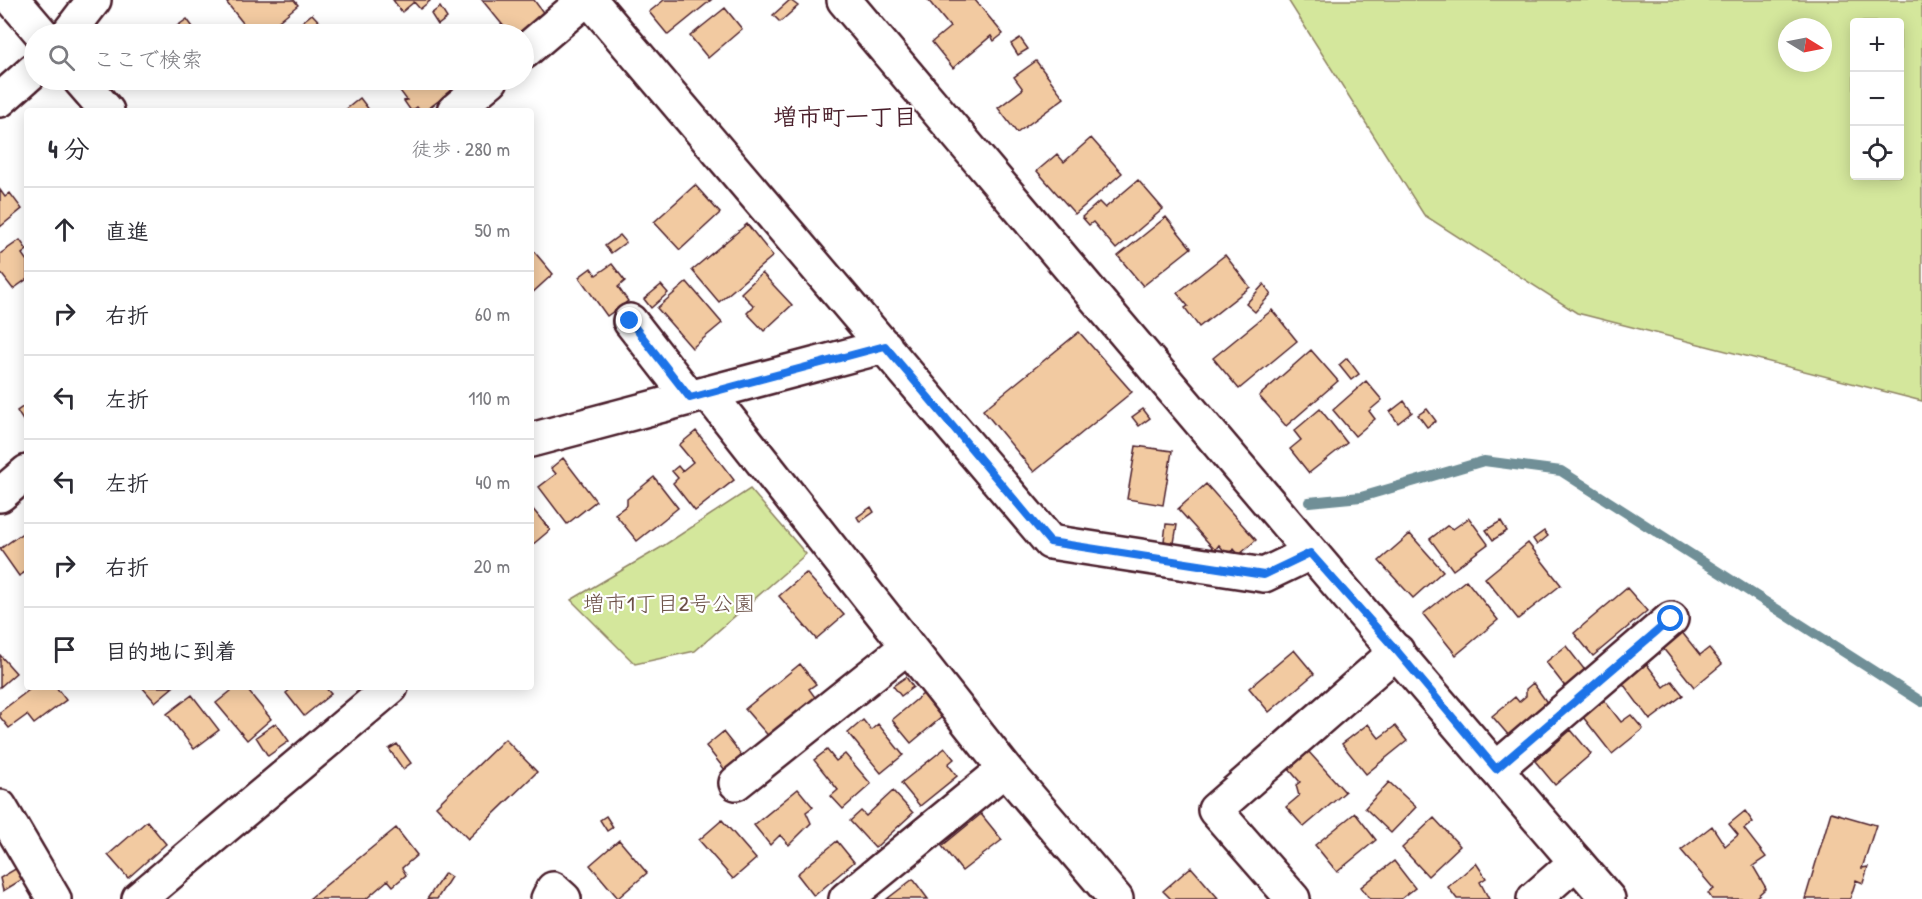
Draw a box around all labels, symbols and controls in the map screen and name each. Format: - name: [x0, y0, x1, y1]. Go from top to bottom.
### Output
- north arrow: [1778, 18, 1832, 72]
- map controls: [1850, 18, 1904, 180]
- button: +: [1850, 18, 1904, 72]
- search box: [24, 24, 534, 90]
- icon: search: [45, 41, 78, 74]
- text: ここで検索: [93, 44, 203, 74]
- button: −: [1850, 72, 1904, 126]
- district label: 増市町一丁目: [773, 100, 917, 132]
- button: locate: [1850, 126, 1904, 180]
- text: 4 分: [48, 131, 90, 166]
- text: 徒歩 · 280 m: [412, 135, 510, 162]
- icon: ahead: [48, 213, 81, 246]
- text: 直進: [105, 216, 149, 246]
- text: 50 m: [474, 216, 510, 243]
- icon: right: [48, 297, 81, 330]
- text: 右折: [105, 300, 149, 330]
- text: 60 m: [475, 300, 510, 327]
- route end: [616, 307, 642, 333]
- icon: left: [48, 381, 81, 414]
- text: 左折: [105, 384, 149, 414]
- text: 110 m: [468, 384, 510, 411]
- icon: left: [48, 465, 81, 498]
- text: 左折: [105, 468, 149, 498]
- text: 40 m: [475, 468, 510, 495]
- icon: right: [48, 549, 81, 582]
- text: 右折: [105, 552, 149, 582]
- text: 20 m: [473, 552, 510, 579]
- park label: 増市1丁目2号公園: [583, 588, 755, 618]
- route start: [1657, 605, 1683, 631]
- icon: arrive: [48, 633, 81, 666]
- text: 目的地に到着: [105, 636, 237, 666]

